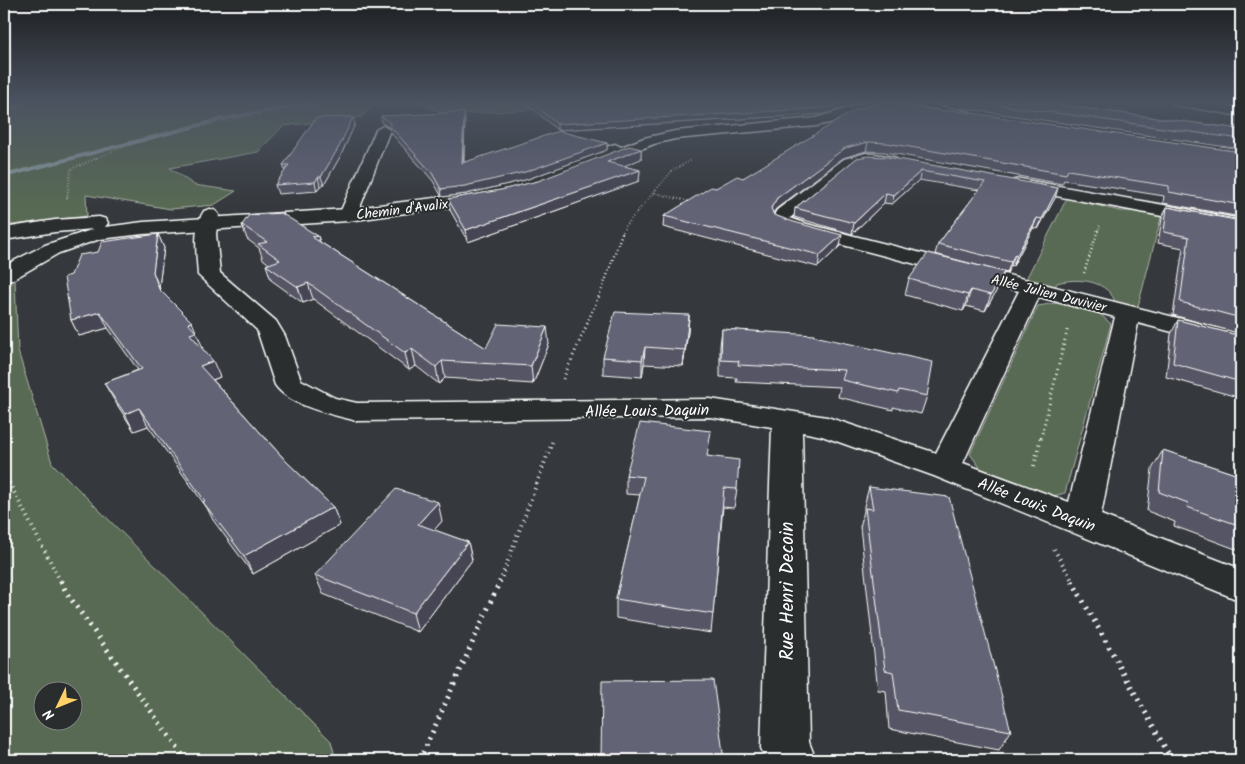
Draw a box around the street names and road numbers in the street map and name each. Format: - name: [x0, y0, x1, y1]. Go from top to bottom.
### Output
- street label: Chemin d'Avalix: [355, 193, 450, 227]
- street label: Allée Julien Duvivier: [989, 269, 1110, 319]
- street label: Allée Louis Daquin: [585, 398, 709, 425]
- street label: Allée Louis Daquin: [974, 471, 1099, 539]
- street label: Rue Henri Decoin: [773, 522, 803, 660]

